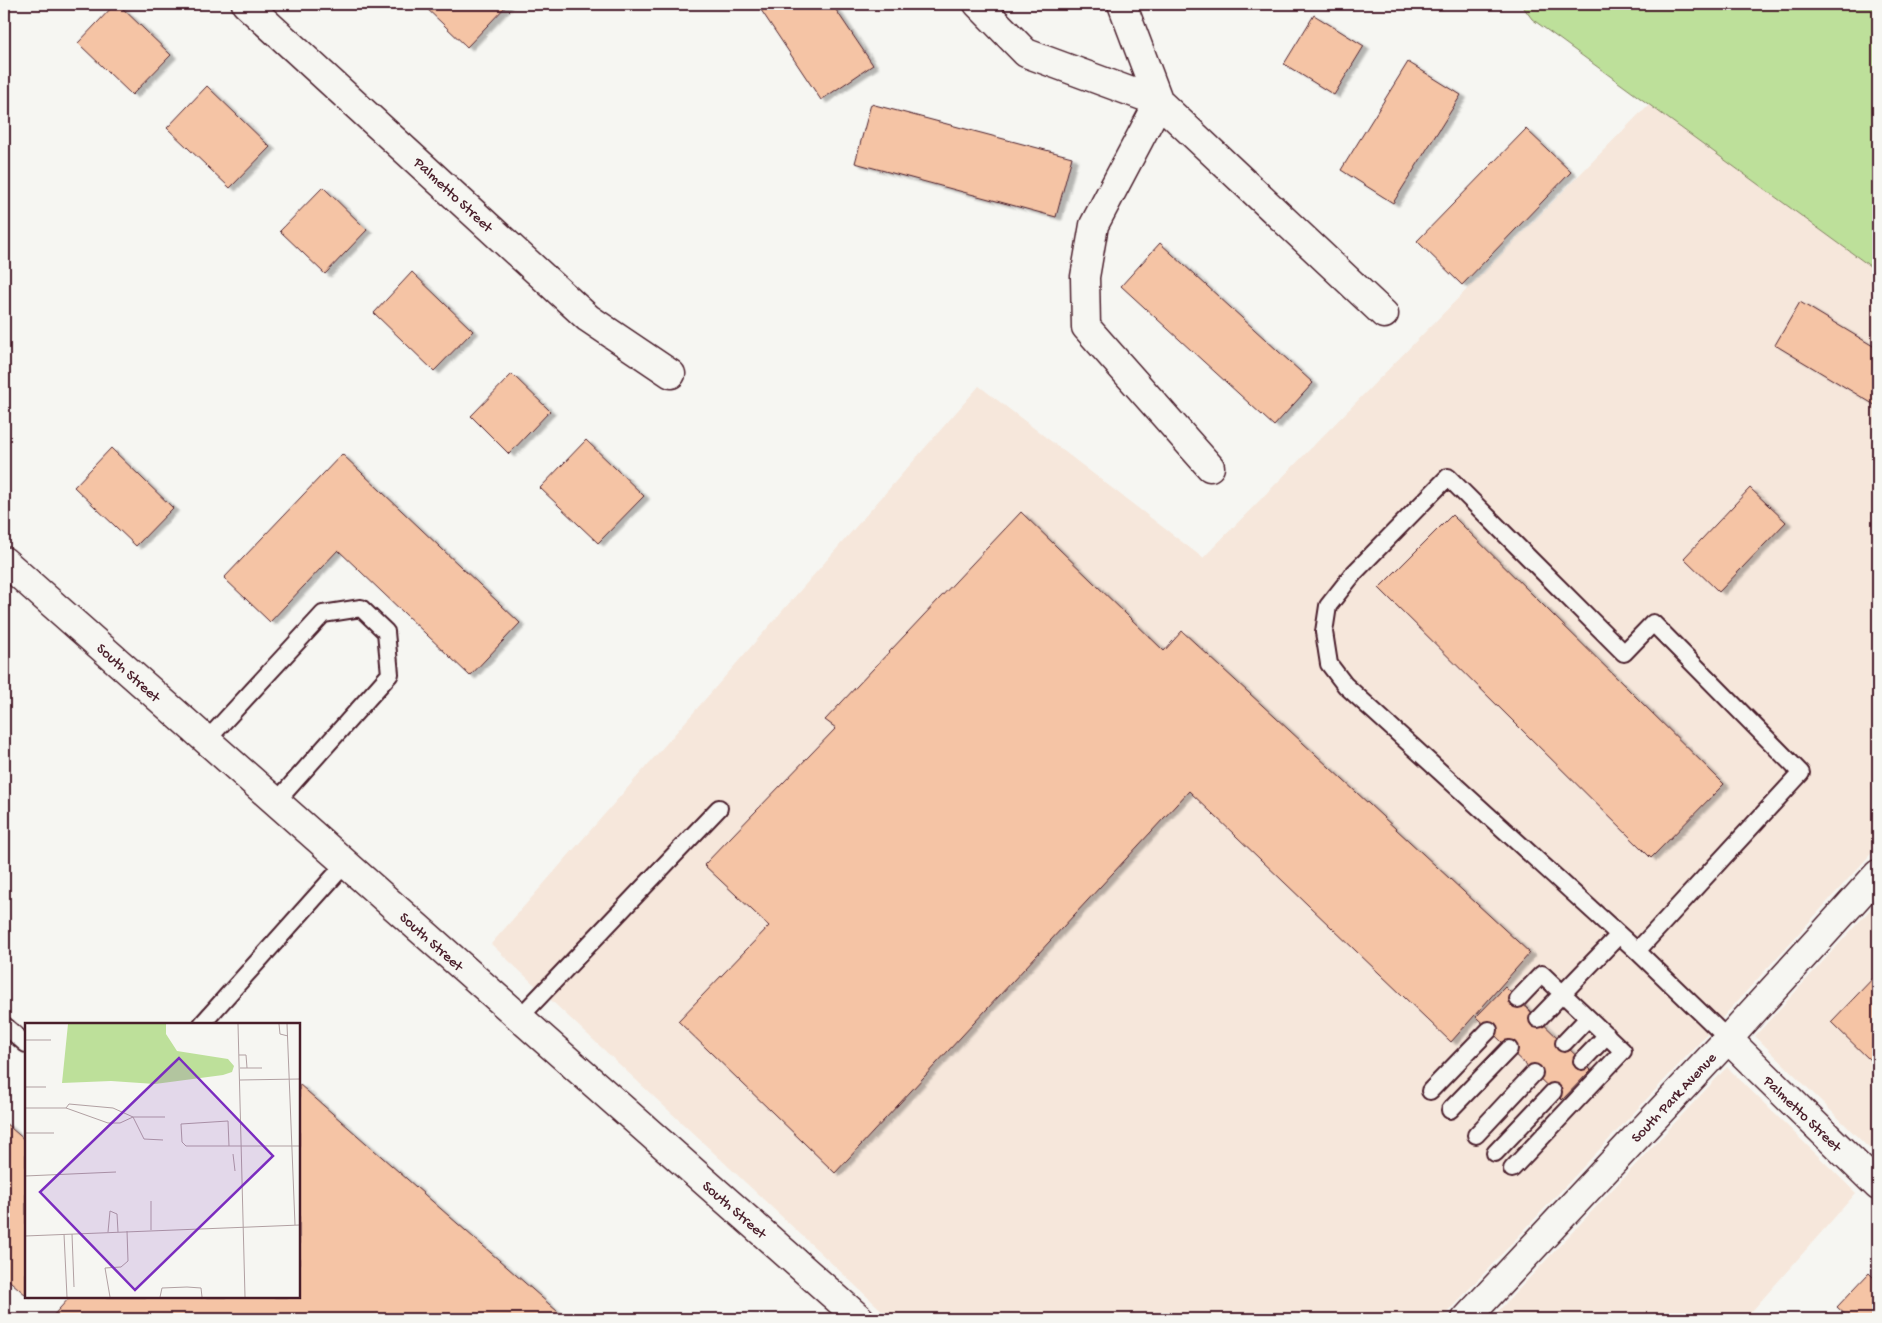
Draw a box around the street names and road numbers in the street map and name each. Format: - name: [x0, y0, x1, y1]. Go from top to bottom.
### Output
- street label: Palmetto Street: [409, 153, 497, 238]
- street label: South Street: [92, 640, 165, 708]
- street label: South Street: [395, 909, 468, 977]
- street label: South Park Avenue: [1628, 1049, 1721, 1147]
- street label: Palmetto Street: [1758, 1072, 1846, 1158]
- street label: South Street: [698, 1178, 771, 1245]

